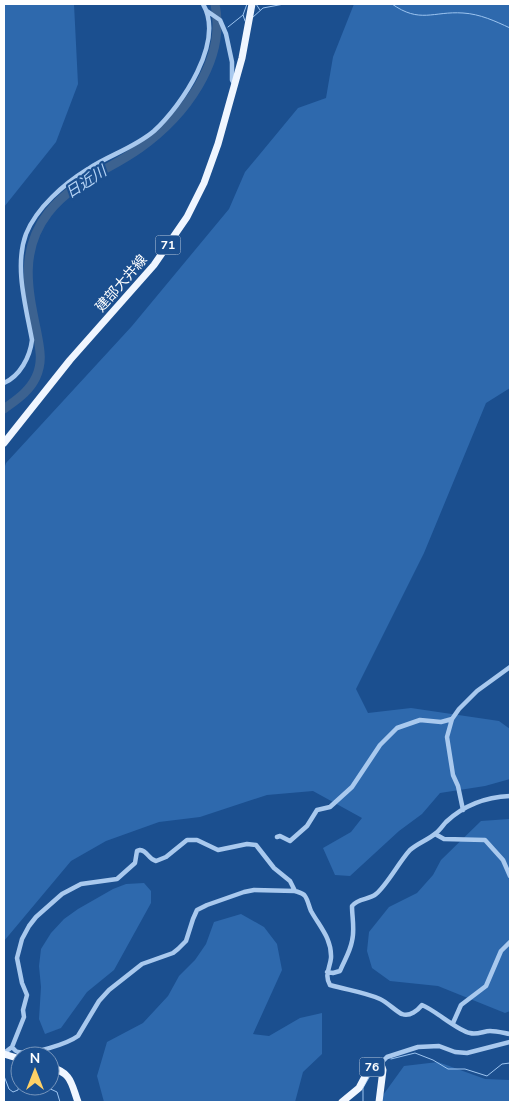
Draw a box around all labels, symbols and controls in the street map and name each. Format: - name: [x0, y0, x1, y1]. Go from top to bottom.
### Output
- water label: 日近川: [62, 160, 112, 203]
- road number: 71: [156, 236, 180, 254]
- street label: 建部大井線: [91, 251, 152, 316]
- north arrow: [10, 1046, 60, 1096]
- text: N: [30, 1049, 40, 1068]
- road number: 76: [360, 1058, 384, 1076]

